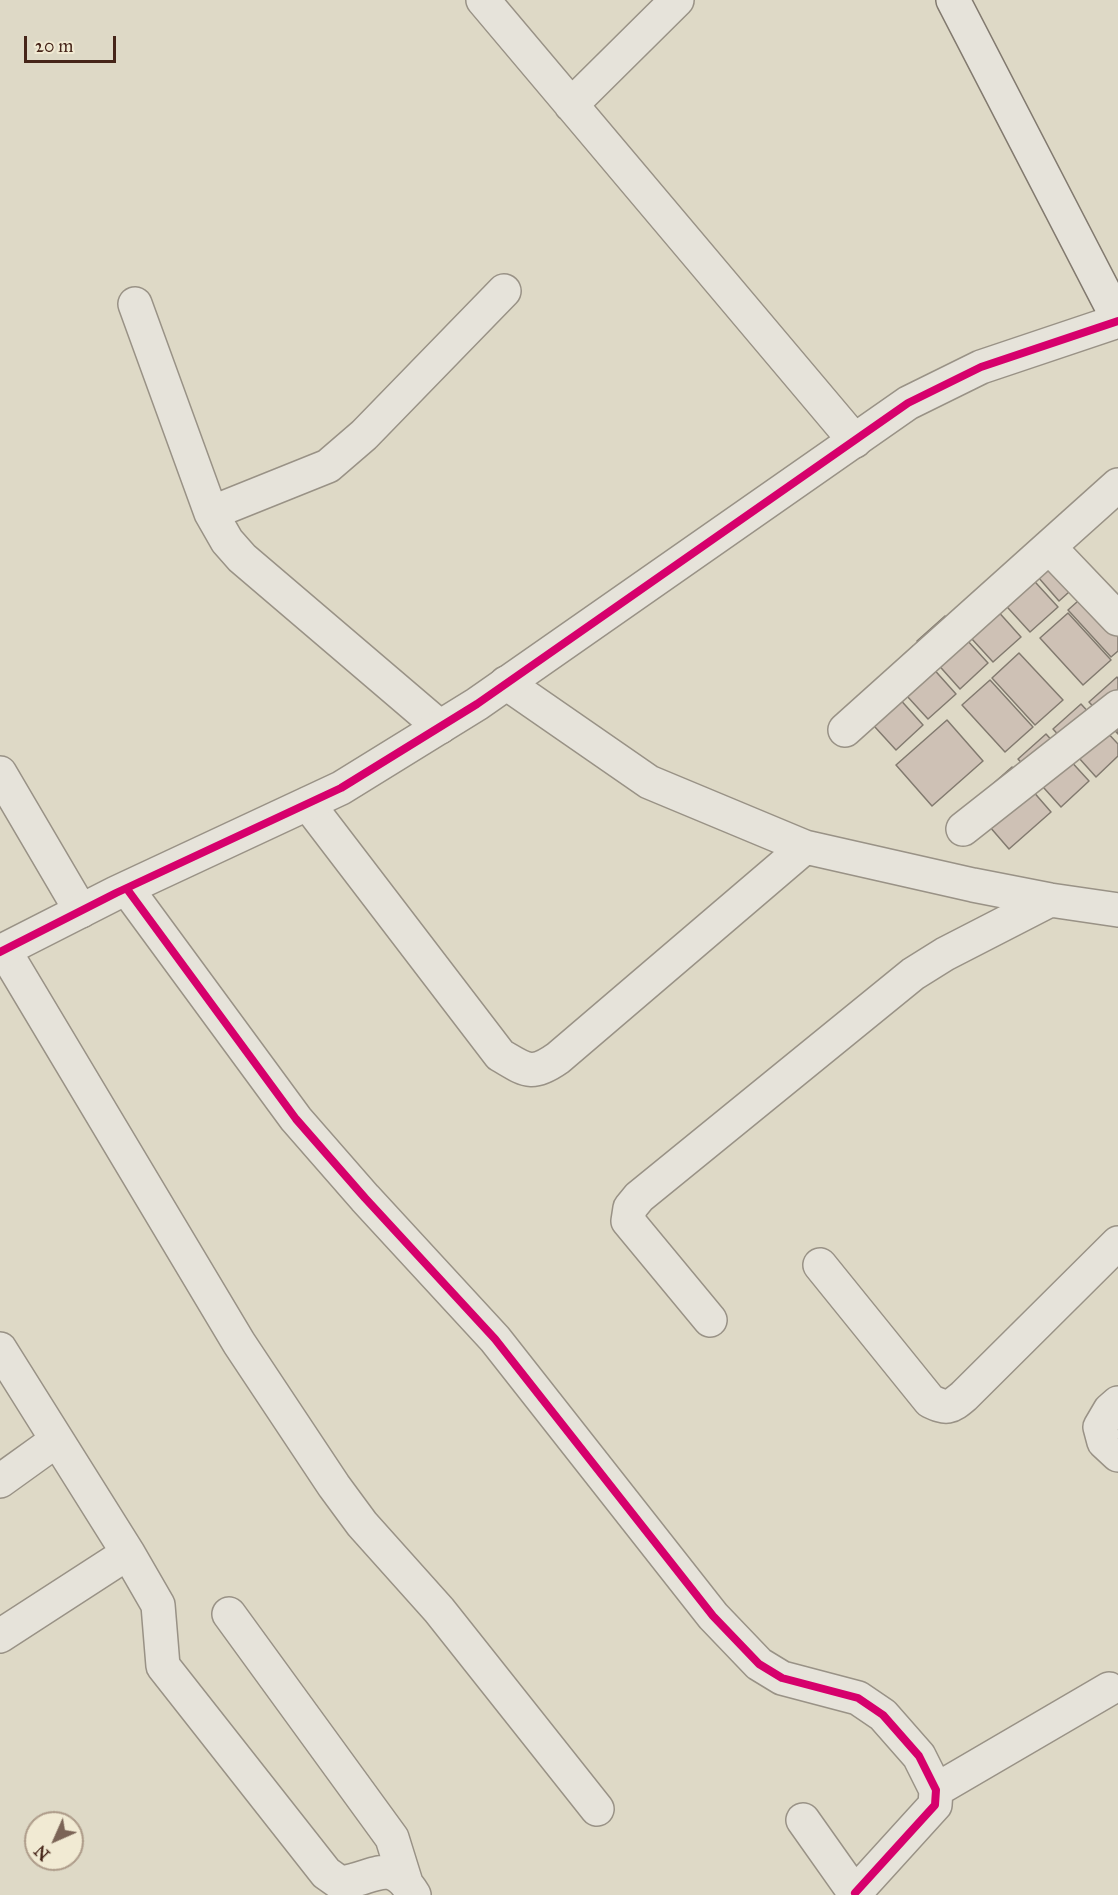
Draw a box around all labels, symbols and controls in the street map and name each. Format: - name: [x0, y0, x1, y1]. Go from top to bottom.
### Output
- scale bar: [27, 24, 118, 62]
- text: 20 m: [35, 35, 73, 57]
- north arrow: [24, 1811, 84, 1871]
- text: N: [31, 1841, 54, 1864]

